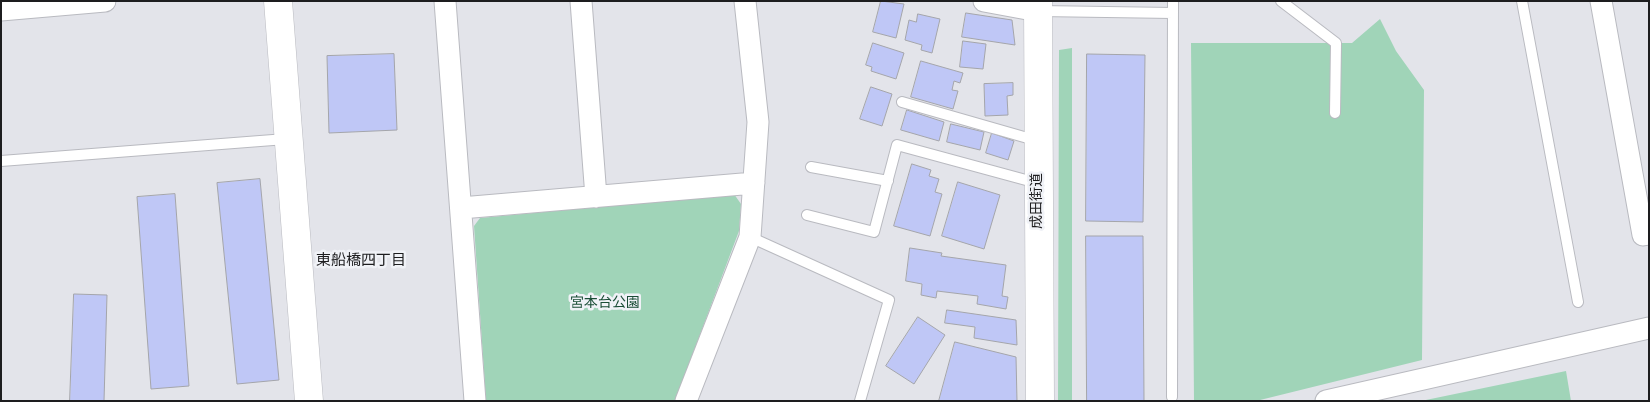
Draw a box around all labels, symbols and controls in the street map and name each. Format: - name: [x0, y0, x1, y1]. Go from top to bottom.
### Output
- street label: 成田街道: [1030, 173, 1046, 229]
- district label: 東船橋四丁目: [316, 252, 406, 270]
- park label: 宮本台公園: [570, 296, 640, 312]

